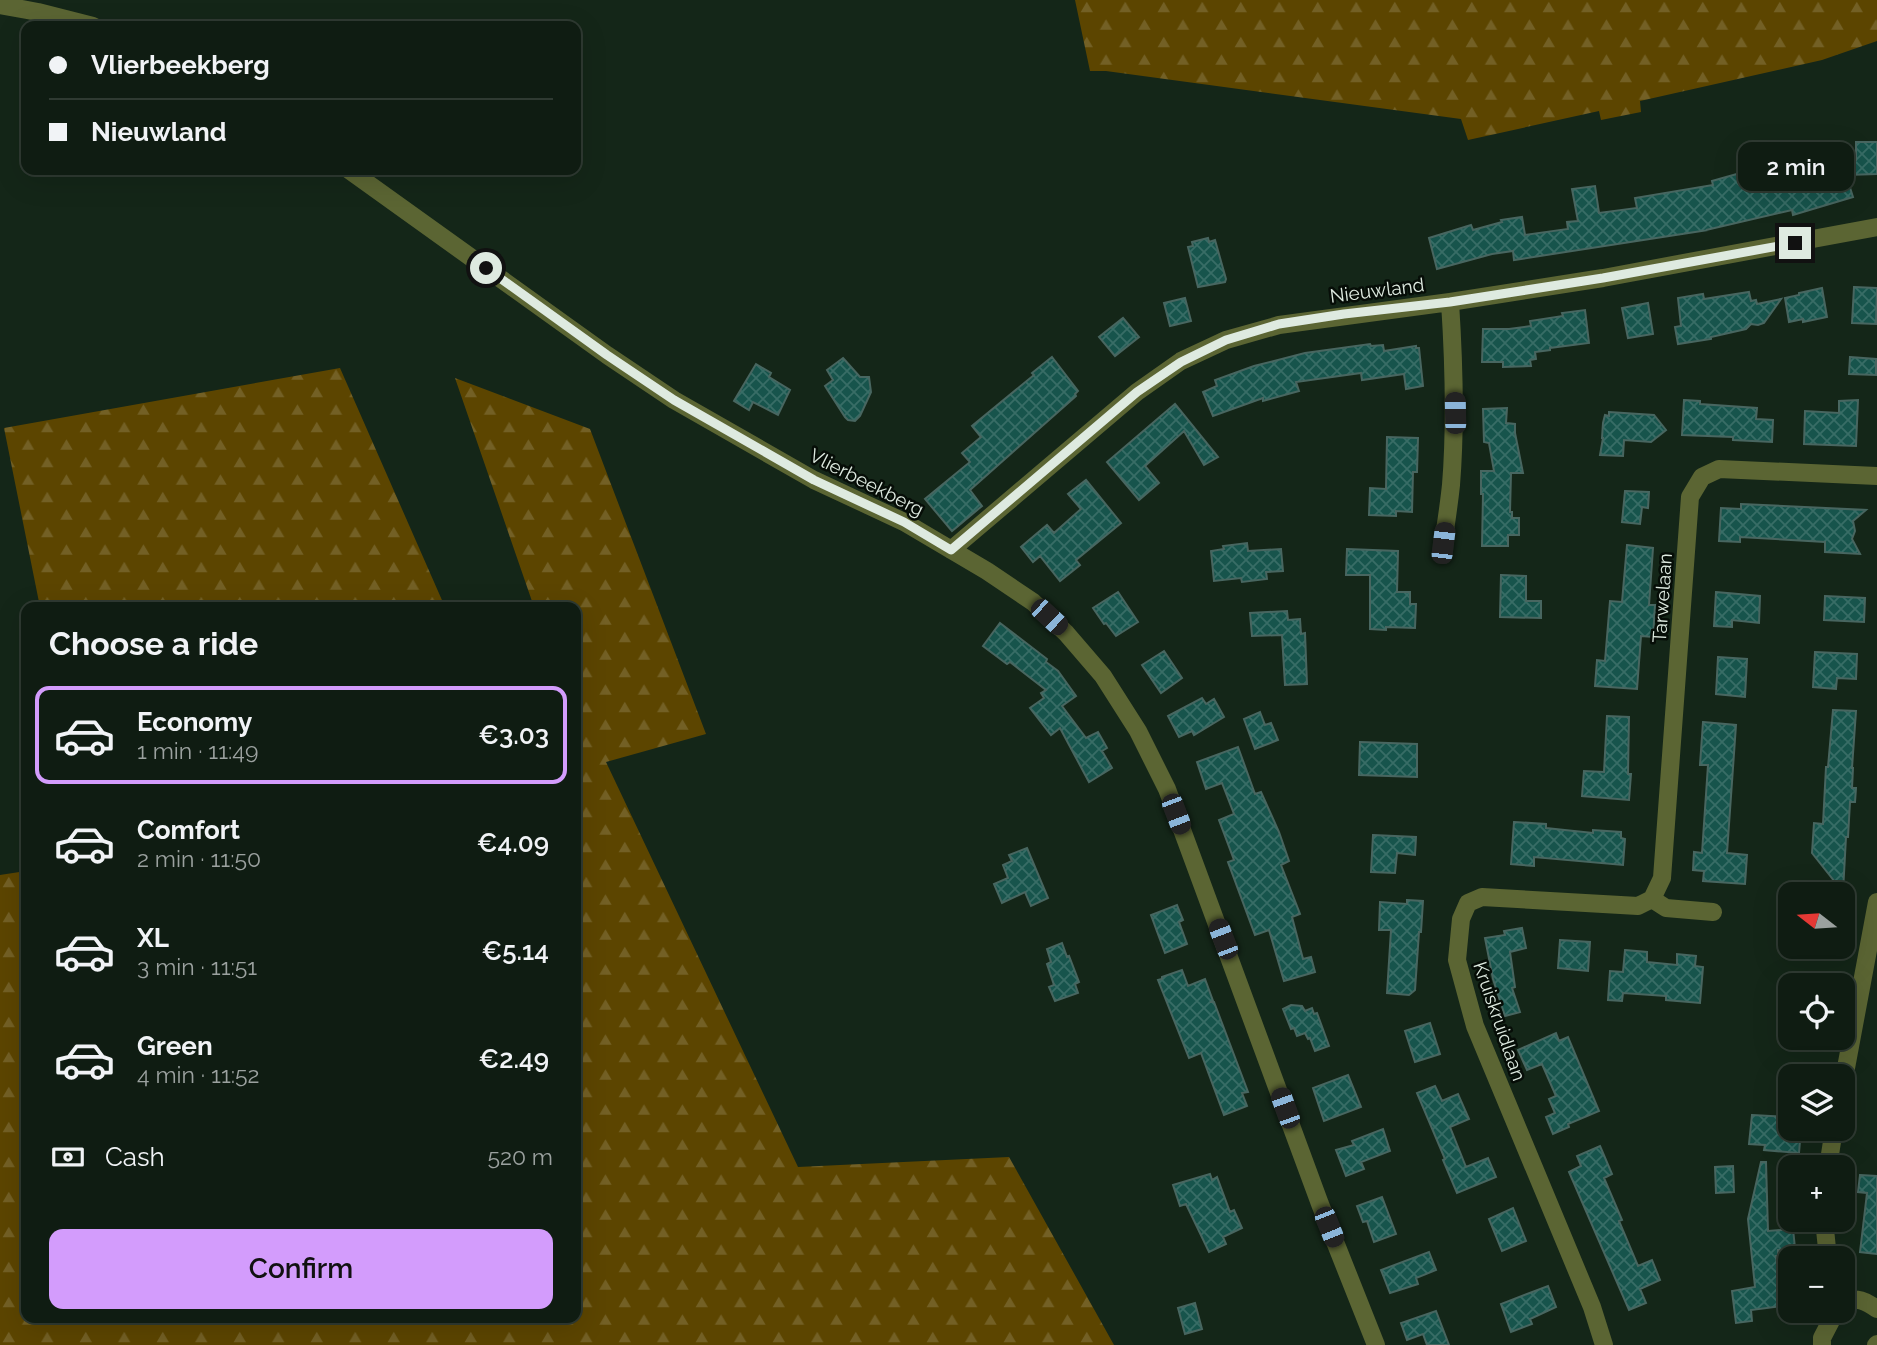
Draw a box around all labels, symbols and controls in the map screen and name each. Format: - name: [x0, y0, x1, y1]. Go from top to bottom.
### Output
- text: Vlierbeekberg: [91, 50, 270, 80]
- text: Nieuwland: [91, 117, 227, 147]
- callout: 2 min: [1737, 142, 1853, 190]
- text: 2 min: [1767, 153, 1825, 180]
- route end: [1779, 227, 1811, 259]
- route start: [470, 252, 502, 284]
- street label: Nieuwland: [1328, 273, 1426, 307]
- car: [1445, 392, 1466, 434]
- street label: Vlierbeekberg: [806, 444, 928, 520]
- car: [1431, 521, 1456, 565]
- street label: Tarwelaan: [1648, 552, 1676, 644]
- car: [1027, 595, 1072, 639]
- text: Choose a ride: [49, 625, 258, 662]
- icon: car: [53, 704, 116, 767]
- text: Economy: [137, 707, 252, 737]
- text: €3.03: [478, 720, 549, 750]
- text: 1 min · 11:49: [137, 737, 258, 764]
- car: [1159, 791, 1194, 837]
- icon: car: [53, 812, 116, 875]
- text: Comfort: [137, 815, 240, 845]
- text: €4.09: [477, 828, 549, 858]
- text: 2 min · 11:50: [137, 845, 261, 872]
- north arrow: [1778, 882, 1855, 959]
- map controls: [1778, 882, 1855, 1323]
- car: [1206, 916, 1241, 962]
- icon: car: [53, 920, 116, 983]
- text: XL: [137, 923, 169, 953]
- text: €5.14: [482, 936, 549, 966]
- text: 3 min · 11:51: [137, 953, 257, 980]
- street label: Kruiskruidlaan: [1469, 959, 1531, 1083]
- button: locate: [1778, 973, 1855, 1050]
- icon: car: [53, 1028, 116, 1091]
- text: Green: [137, 1031, 213, 1061]
- text: €2.49: [478, 1044, 549, 1074]
- text: 4 min · 11:52: [137, 1061, 260, 1088]
- button: layers: [1778, 1064, 1855, 1141]
- car: [1268, 1085, 1303, 1131]
- icon: cash: [49, 1138, 87, 1176]
- text: Cash: [105, 1142, 165, 1172]
- text: 520 m: [487, 1143, 553, 1170]
- button: +: [1778, 1155, 1855, 1232]
- car: [1312, 1204, 1347, 1250]
- button: Confirm: [49, 1229, 553, 1309]
- button: −: [1778, 1246, 1855, 1323]

